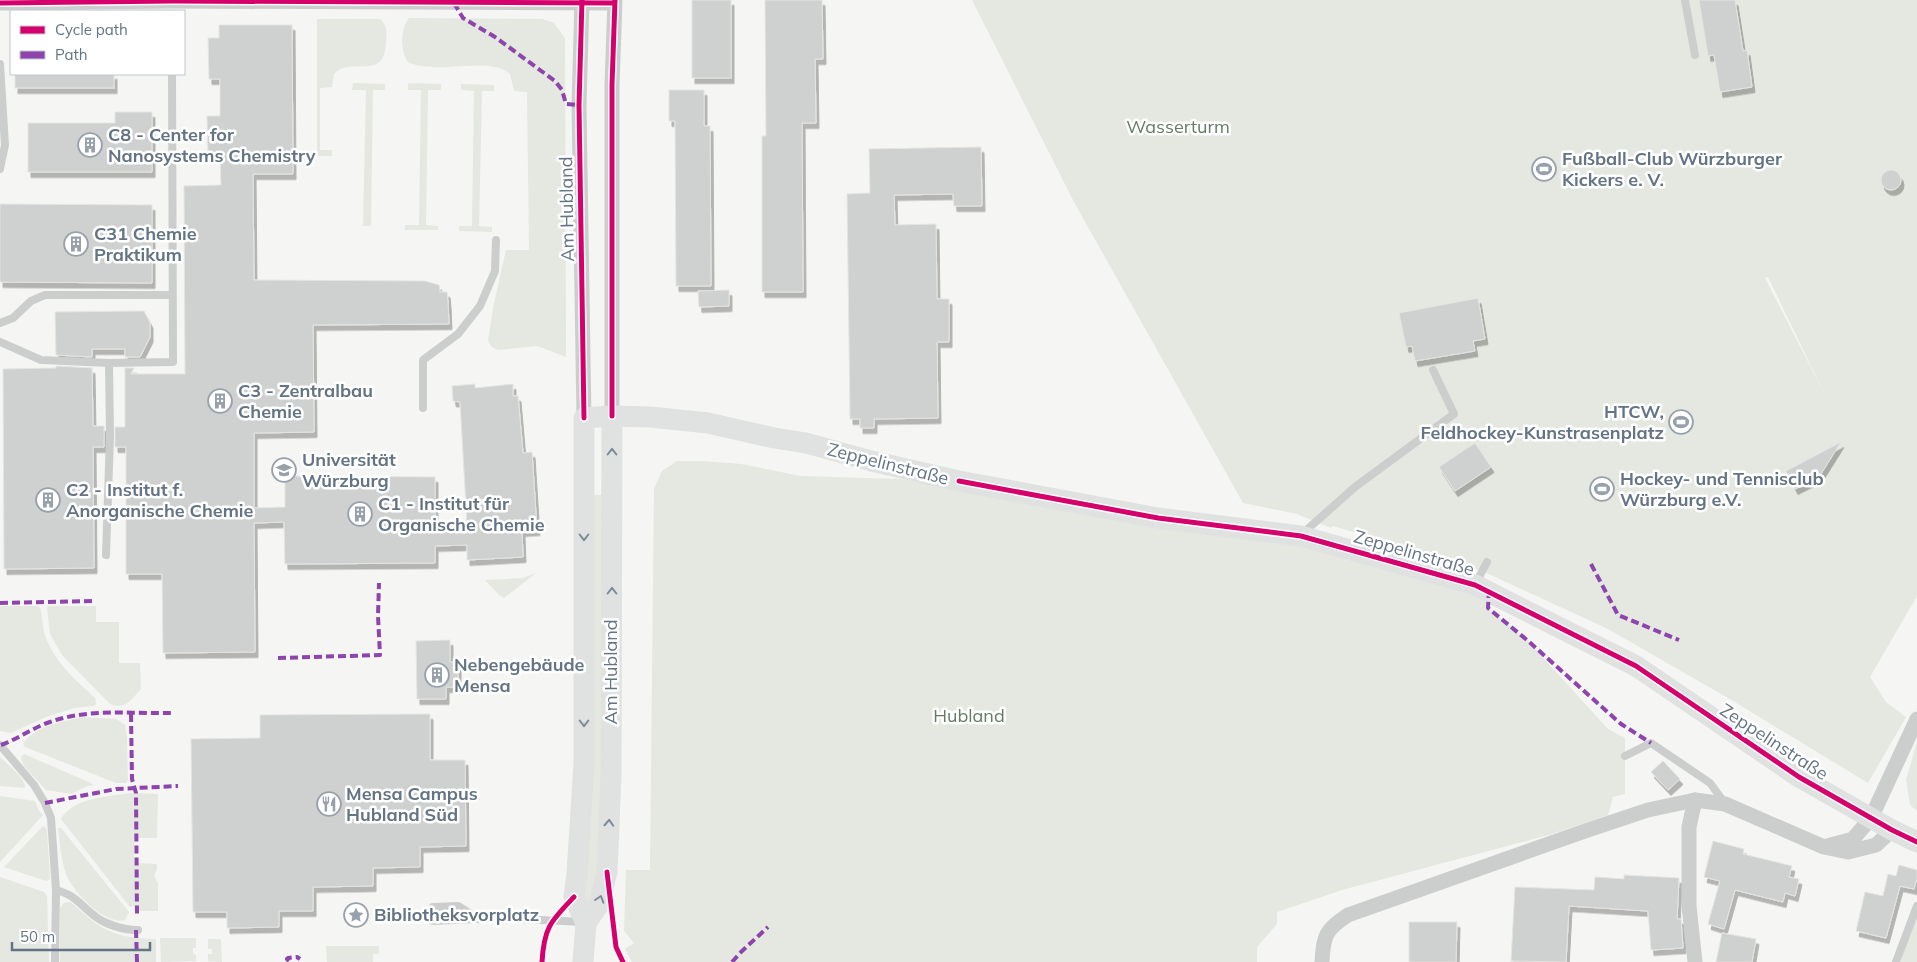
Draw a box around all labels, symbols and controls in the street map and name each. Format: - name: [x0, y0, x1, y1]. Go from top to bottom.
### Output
- legend: [10, 10, 185, 75]
- text: Cycle path: [55, 20, 128, 39]
- text: Path: [55, 45, 87, 64]
- park label: Wasserturm: [1126, 115, 1230, 138]
- place label: C8 - Center for Nanosystems Chemistry: [108, 123, 316, 167]
- building icon: C8 - Center for Nanosystems Chemistry: [77, 132, 103, 158]
- place label: Fußball-Club Würzburger Kickers e. V.: [1562, 147, 1783, 191]
- street label: Am Hubland: [554, 156, 579, 262]
- sports icon: Fußball-Club Würzburger Kickers e. V.: [1531, 156, 1557, 182]
- place label: C31 Chemie Praktikum: [94, 222, 197, 266]
- building icon: C31 Chemie Praktikum: [63, 231, 89, 257]
- place label: C3 - Zentralbau Chemie: [238, 379, 373, 423]
- building icon: C3 - Zentralbau Chemie: [207, 388, 233, 414]
- place label: HTCW, Feldhockey-Kunstrasenplatz: [1421, 400, 1664, 444]
- sports icon: HTCW, Feldhockey-Kunstrasenplatz: [1668, 409, 1694, 435]
- street label: Zeppelinstraße: [825, 437, 951, 490]
- place label: Universität Würzburg: [302, 448, 396, 492]
- one-way arrow: [607, 448, 617, 456]
- school or university icon: Universität Würzburg: [271, 457, 297, 483]
- place label: Hockey- und Tennisclub Würzburg e.V.: [1620, 467, 1824, 511]
- sports icon: Hockey- und Tennisclub Würzburg e.V.: [1589, 476, 1615, 502]
- place label: C2 - Institut f. Anorganische Chemie: [66, 478, 254, 522]
- building icon: C2 - Institut f. Anorganische Chemie: [35, 487, 61, 513]
- place label: C1 - Institut für Organische Chemie: [378, 492, 545, 536]
- building icon: C1 - Institut für Organische Chemie: [347, 501, 373, 527]
- street label: Zeppelinstraße: [1351, 524, 1477, 581]
- one-way arrow: [579, 534, 589, 541]
- one-way arrow: [607, 587, 617, 594]
- street label: Am Hubland: [599, 619, 622, 725]
- place label: Nebengebäude Mensa: [454, 653, 585, 697]
- building icon: Nebengebäude Mensa: [424, 662, 450, 688]
- street label: Zeppelinstraße: [1716, 698, 1833, 785]
- park label: Hubland: [933, 704, 1005, 727]
- one-way arrow: [579, 720, 589, 727]
- place label: Mensa Campus Hubland Süd: [346, 782, 478, 826]
- restaurant icon: Mensa Campus Hubland Süd: [316, 791, 342, 817]
- one-way arrow: [603, 819, 614, 827]
- one-way arrow: [594, 895, 604, 904]
- place icon: Bibliotheksvorplatz: [343, 902, 369, 928]
- place label: Bibliotheksvorplatz: [374, 903, 539, 926]
- scale bar: [12, 920, 150, 952]
- text: 50 m: [20, 927, 55, 946]

